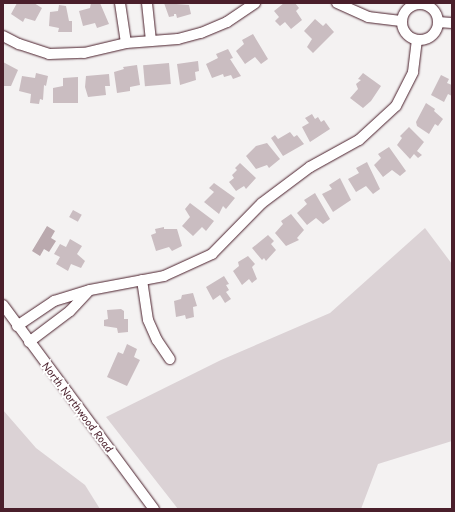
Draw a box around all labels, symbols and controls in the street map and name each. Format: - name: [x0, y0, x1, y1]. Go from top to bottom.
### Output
- street label: North Northwood Road: [40, 359, 116, 455]

